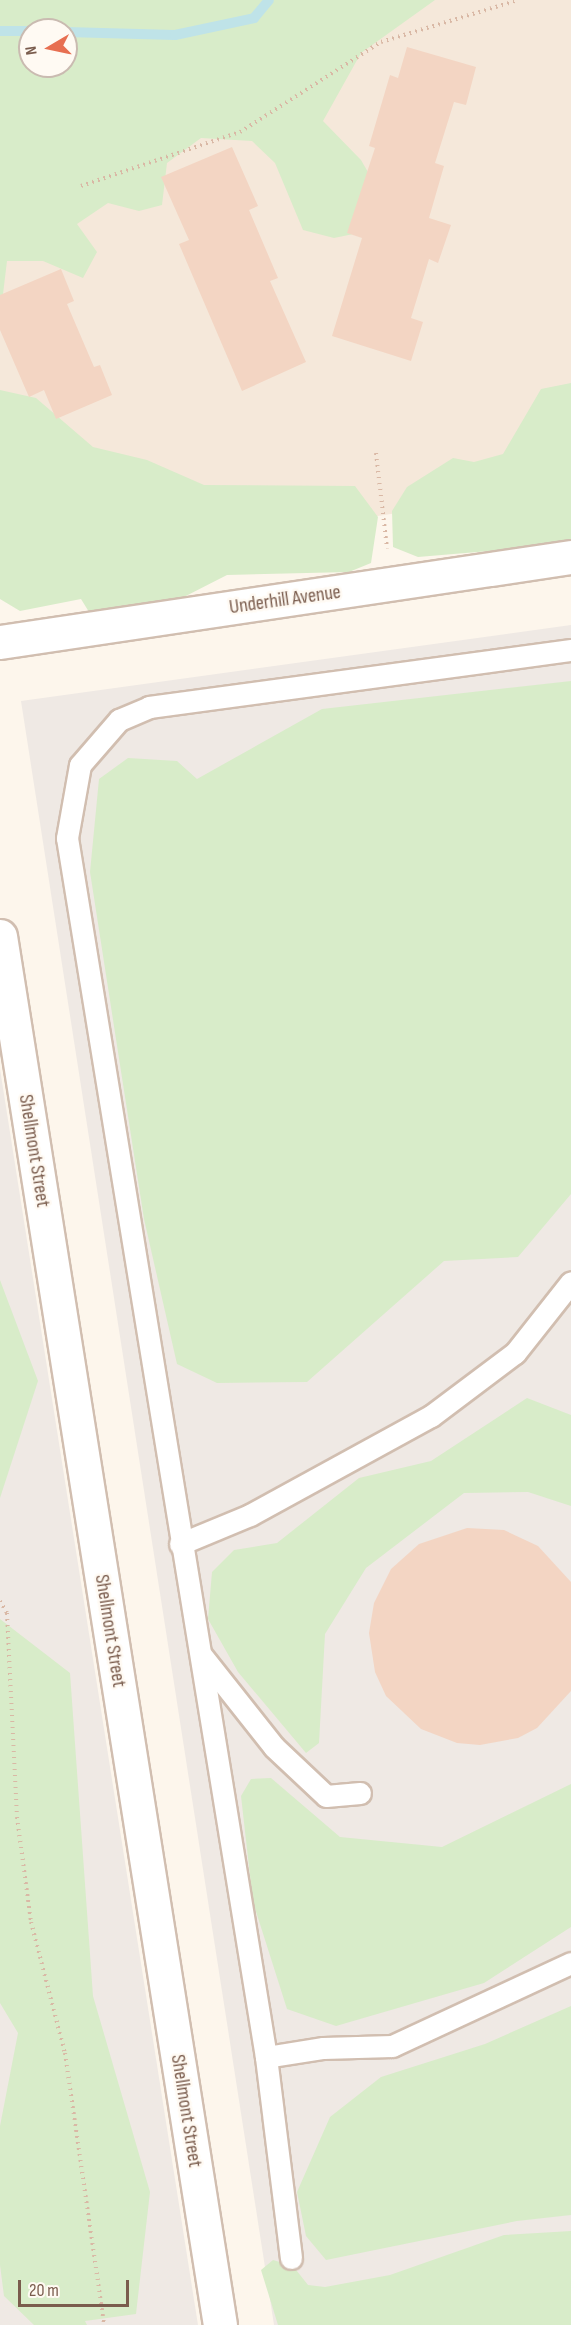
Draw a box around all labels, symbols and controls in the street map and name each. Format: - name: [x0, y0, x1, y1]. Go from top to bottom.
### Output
- north arrow: [18, 18, 78, 78]
- text: N: [22, 45, 42, 56]
- street label: Underhill Avenue: [228, 580, 342, 620]
- street label: Shellmont Street: [13, 1093, 55, 1209]
- street label: Shellmont Street: [89, 1573, 131, 1689]
- street label: Shellmont Street: [165, 2053, 207, 2169]
- scale bar: [21, 2268, 132, 2306]
- text: 20 m: [29, 2280, 59, 2301]

